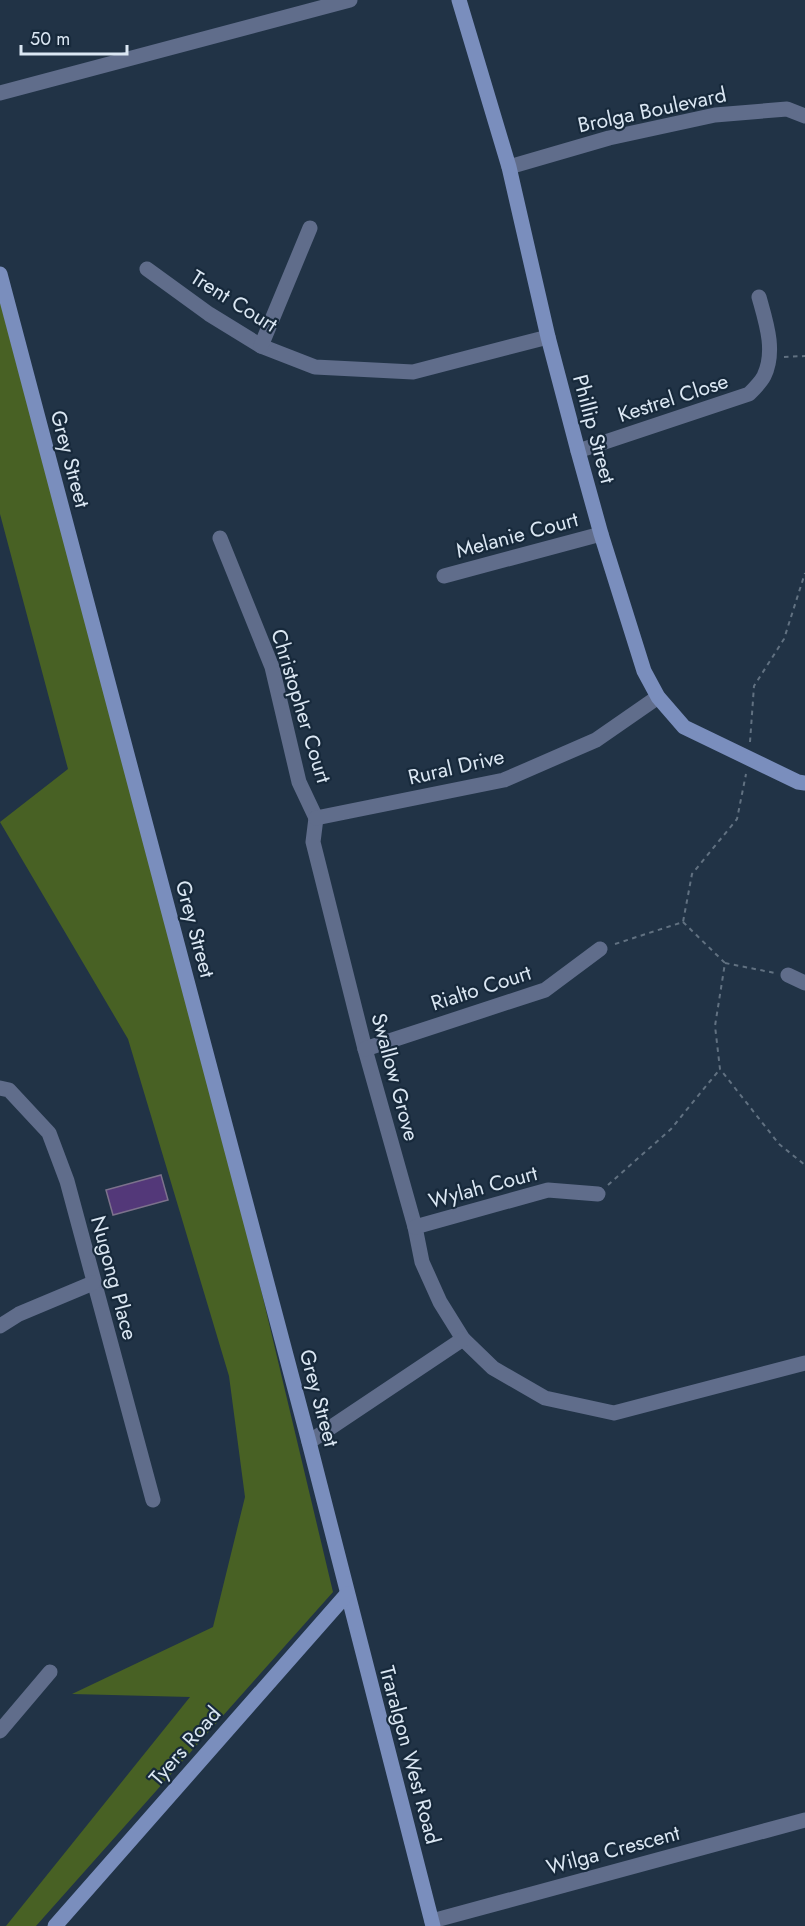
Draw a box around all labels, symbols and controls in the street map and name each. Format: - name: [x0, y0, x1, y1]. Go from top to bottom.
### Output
- scale bar: [21, 18, 128, 56]
- text: 50 m: [30, 26, 70, 52]
- street label: Brolga Boulevard: [575, 80, 729, 140]
- street label: Trent Court: [185, 263, 283, 339]
- street label: Kestrel Close: [614, 366, 732, 430]
- street label: Phillip Street: [565, 371, 623, 487]
- street label: Grey Street: [43, 407, 97, 511]
- street label: Melanie Court: [453, 504, 581, 566]
- street label: Christopher Court: [263, 625, 339, 787]
- street label: Rural Drive: [405, 741, 507, 793]
- street label: Grey Street: [168, 877, 222, 981]
- street label: Rialto Court: [427, 958, 535, 1018]
- street label: Swallow Grove: [364, 1010, 427, 1144]
- street label: Wylah Court: [425, 1158, 541, 1216]
- street label: Nugong Place: [83, 1213, 145, 1344]
- street label: Grey Street: [292, 1346, 346, 1450]
- street label: Traralgon West Road: [372, 1663, 448, 1847]
- street label: Tyers Road: [142, 1700, 228, 1792]
- street label: Wilga Crescent: [543, 1818, 683, 1882]

